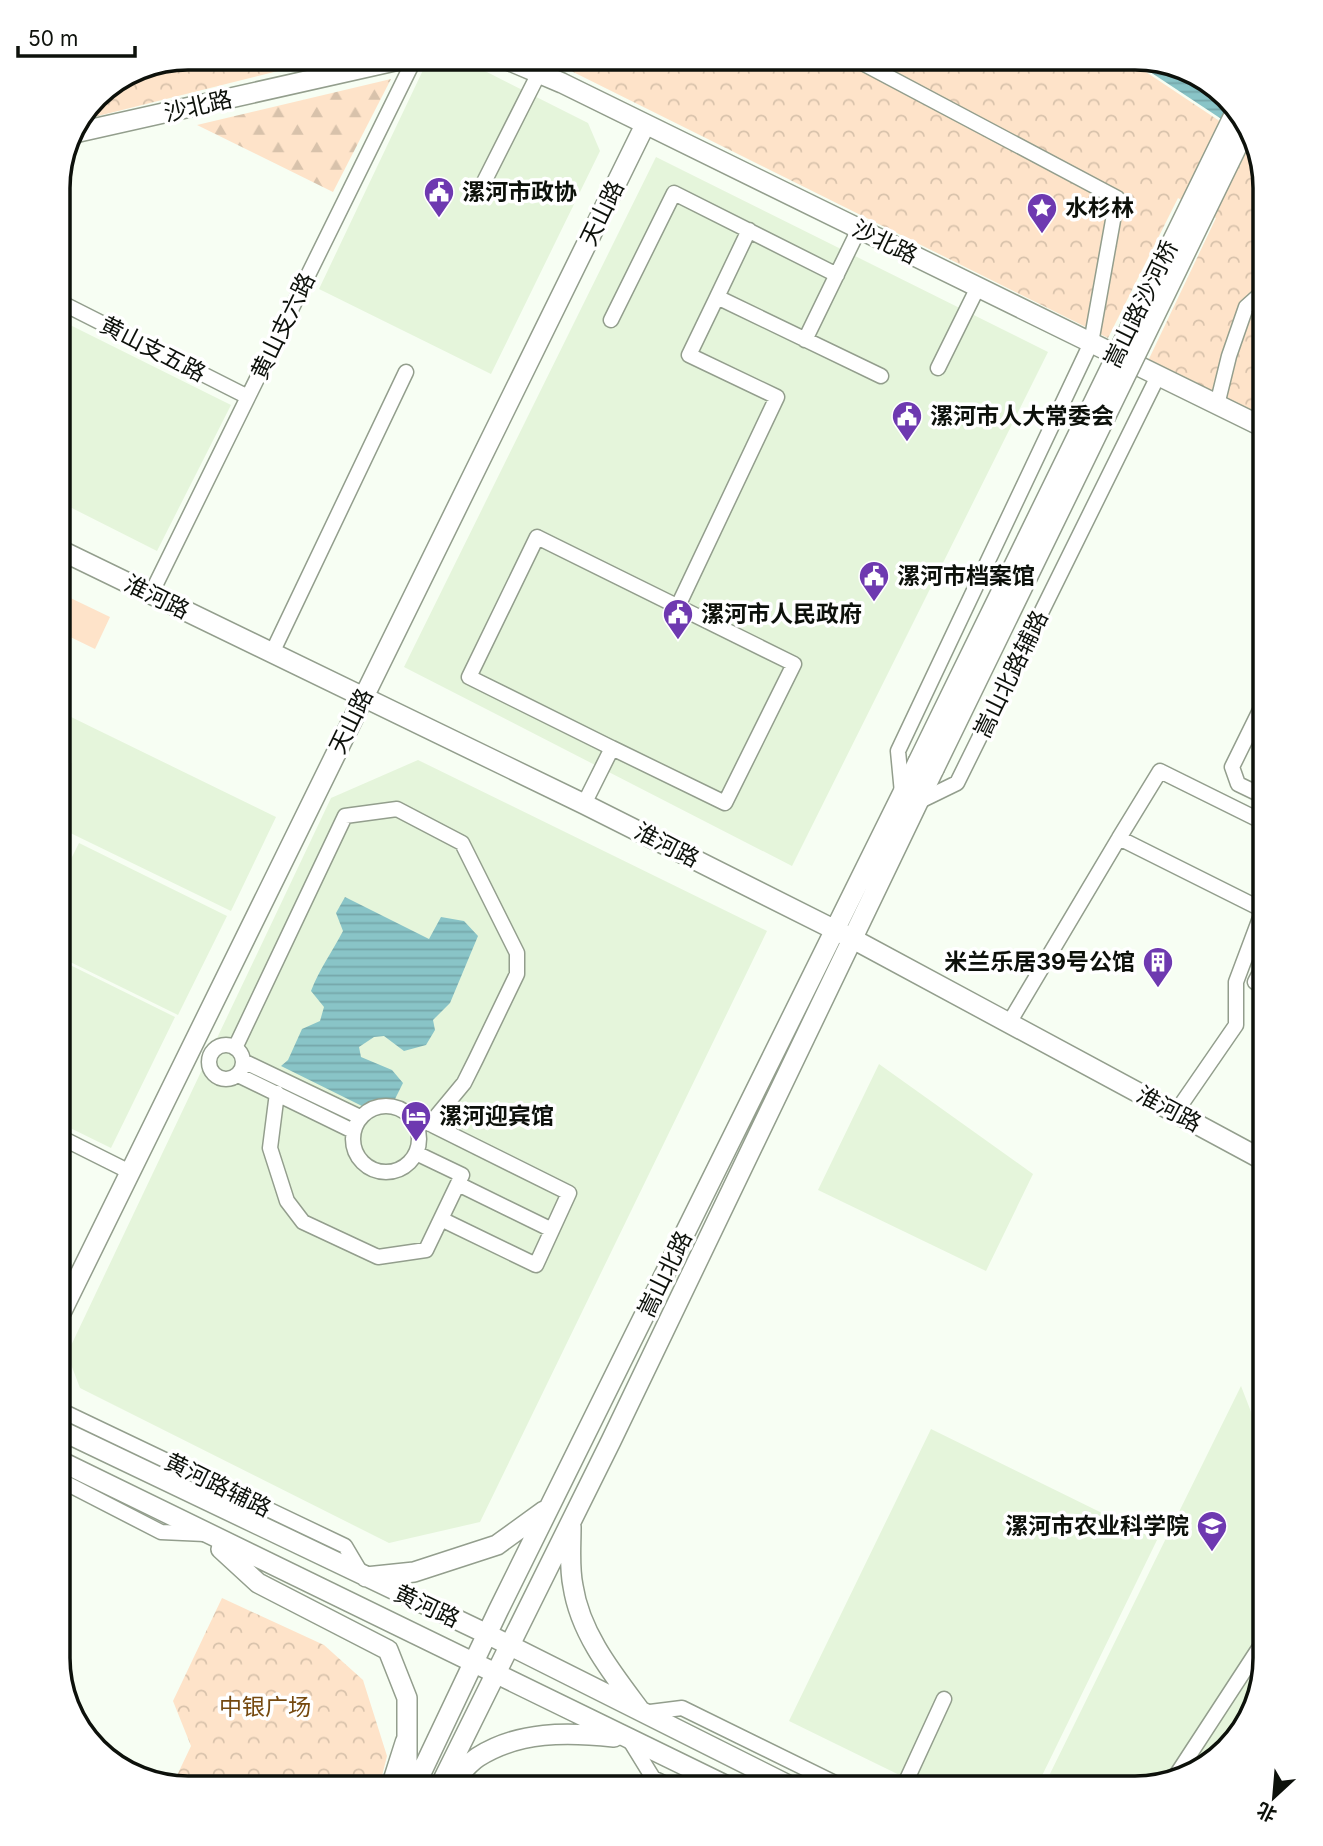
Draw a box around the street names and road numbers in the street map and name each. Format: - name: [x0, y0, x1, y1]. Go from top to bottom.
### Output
- street label: 沙北路: [161, 85, 235, 127]
- street label: 天山路: [574, 176, 630, 250]
- street label: 沙北路: [848, 214, 922, 270]
- street label: 嵩山路沙河桥: [1098, 236, 1184, 372]
- street label: 黄山支六路: [245, 268, 321, 384]
- street label: 黄山支五路: [95, 310, 211, 388]
- street label: 淮河路: [120, 569, 194, 625]
- street label: 嵩山北路辅路: [968, 606, 1054, 742]
- street label: 天山路: [323, 684, 379, 758]
- street label: 淮河路: [630, 817, 704, 873]
- street label: 淮河路: [1132, 1080, 1206, 1138]
- street label: 嵩山北路: [632, 1227, 698, 1321]
- street label: 黄河路辅路: [160, 1447, 276, 1523]
- street label: 黄河路: [390, 1579, 464, 1633]

